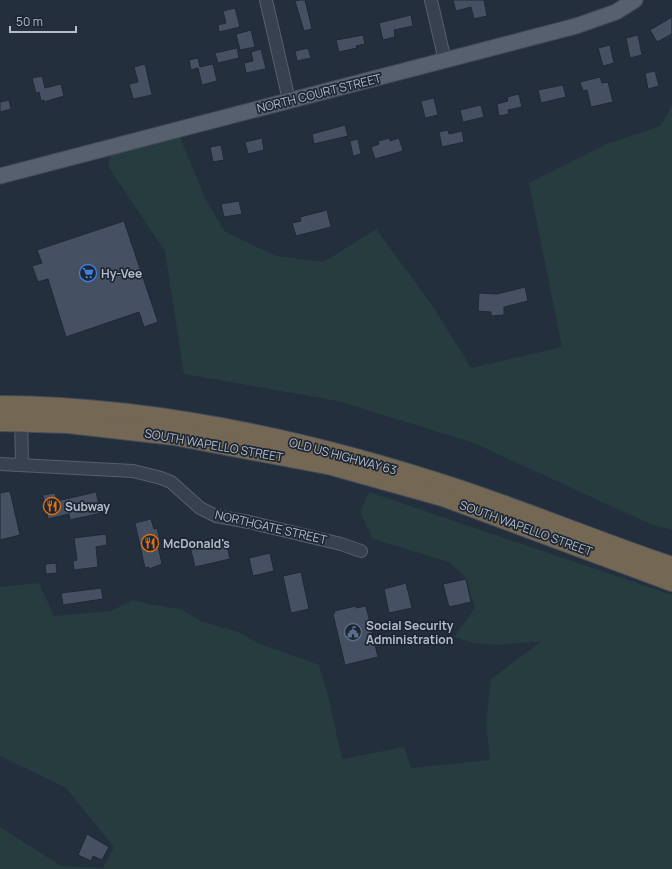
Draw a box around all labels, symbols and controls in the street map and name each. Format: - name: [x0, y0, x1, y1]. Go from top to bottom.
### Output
- scale bar: [10, 8, 76, 34]
- text: 50 m: [16, 13, 43, 30]
- street label: NORTH COURT STREET: [255, 69, 384, 117]
- supermarket icon: Hy-Vee: [78, 263, 98, 283]
- place label: Hy-Vee: [101, 265, 142, 282]
- street label: SOUTH WAPELLO STREET: [143, 424, 285, 466]
- street label: OLD US HIGHWAY 63: [287, 433, 399, 479]
- restaurant icon: Subway: [42, 496, 62, 516]
- street label: SOUTH WAPELLO STREET: [457, 496, 596, 560]
- place label: Subway: [65, 498, 110, 515]
- street label: NORTHGATE STREET: [213, 506, 329, 548]
- restaurant icon: McDonald's: [140, 533, 160, 553]
- place label: McDonald's: [163, 535, 230, 552]
- place label: Social Security Administration: [366, 617, 454, 648]
- public building icon: Social Security Administration: [343, 622, 363, 642]

